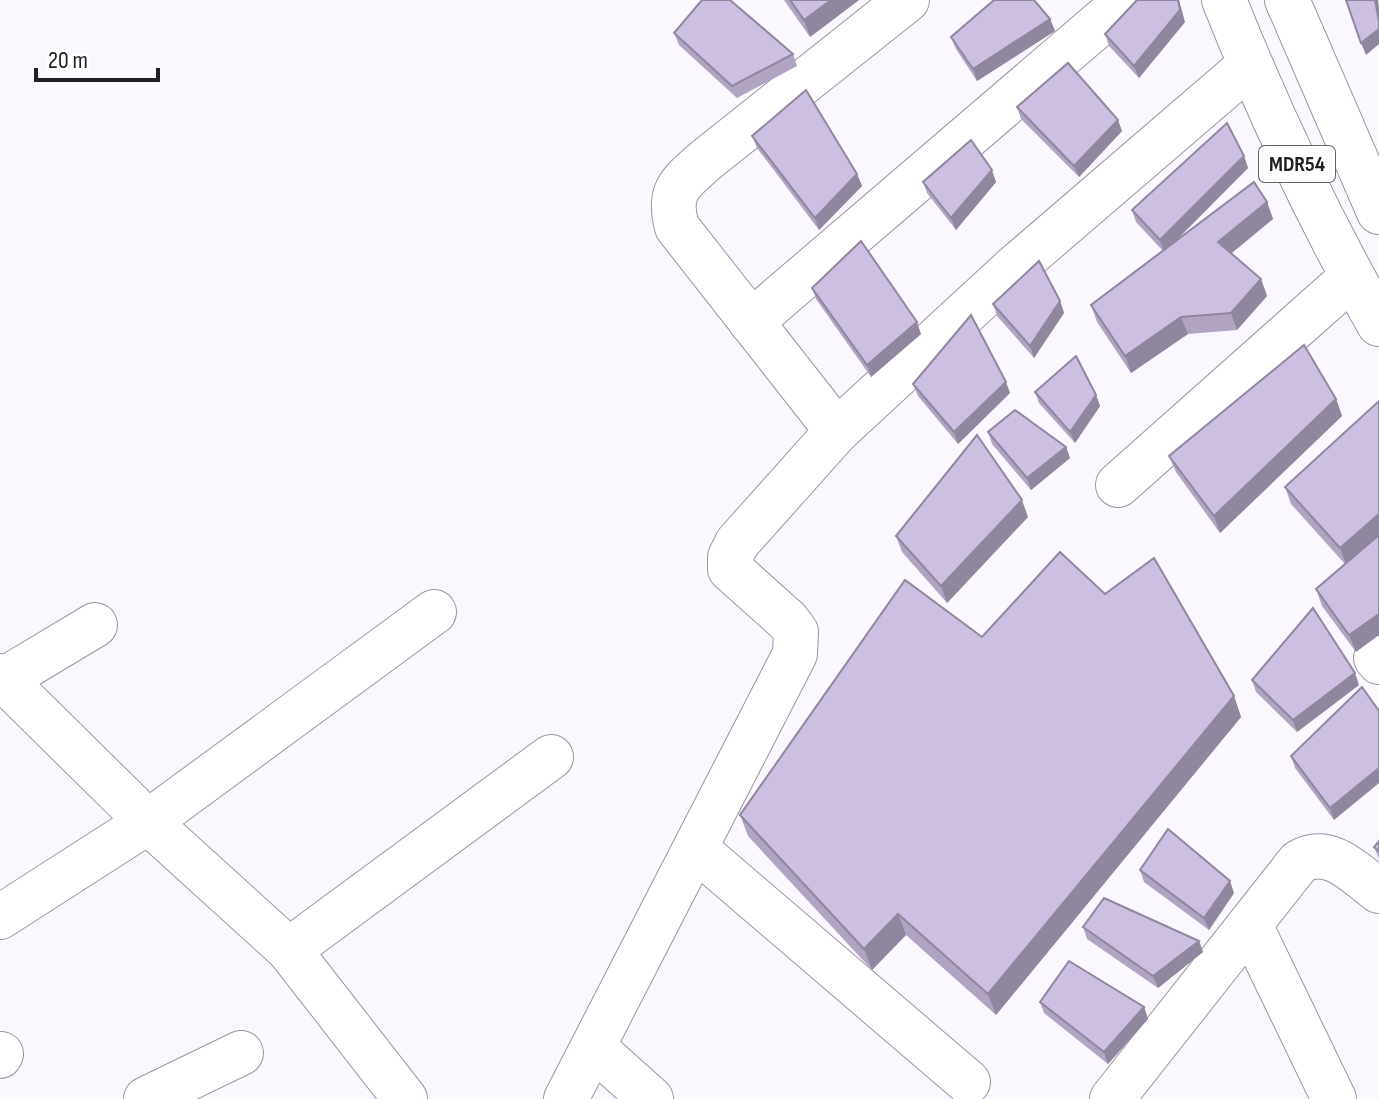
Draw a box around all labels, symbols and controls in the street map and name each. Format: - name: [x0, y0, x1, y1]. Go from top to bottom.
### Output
- scale bar: [36, 32, 158, 82]
- text: 20 m: [48, 46, 88, 75]
- road number: MDR54: [1259, 146, 1335, 182]

